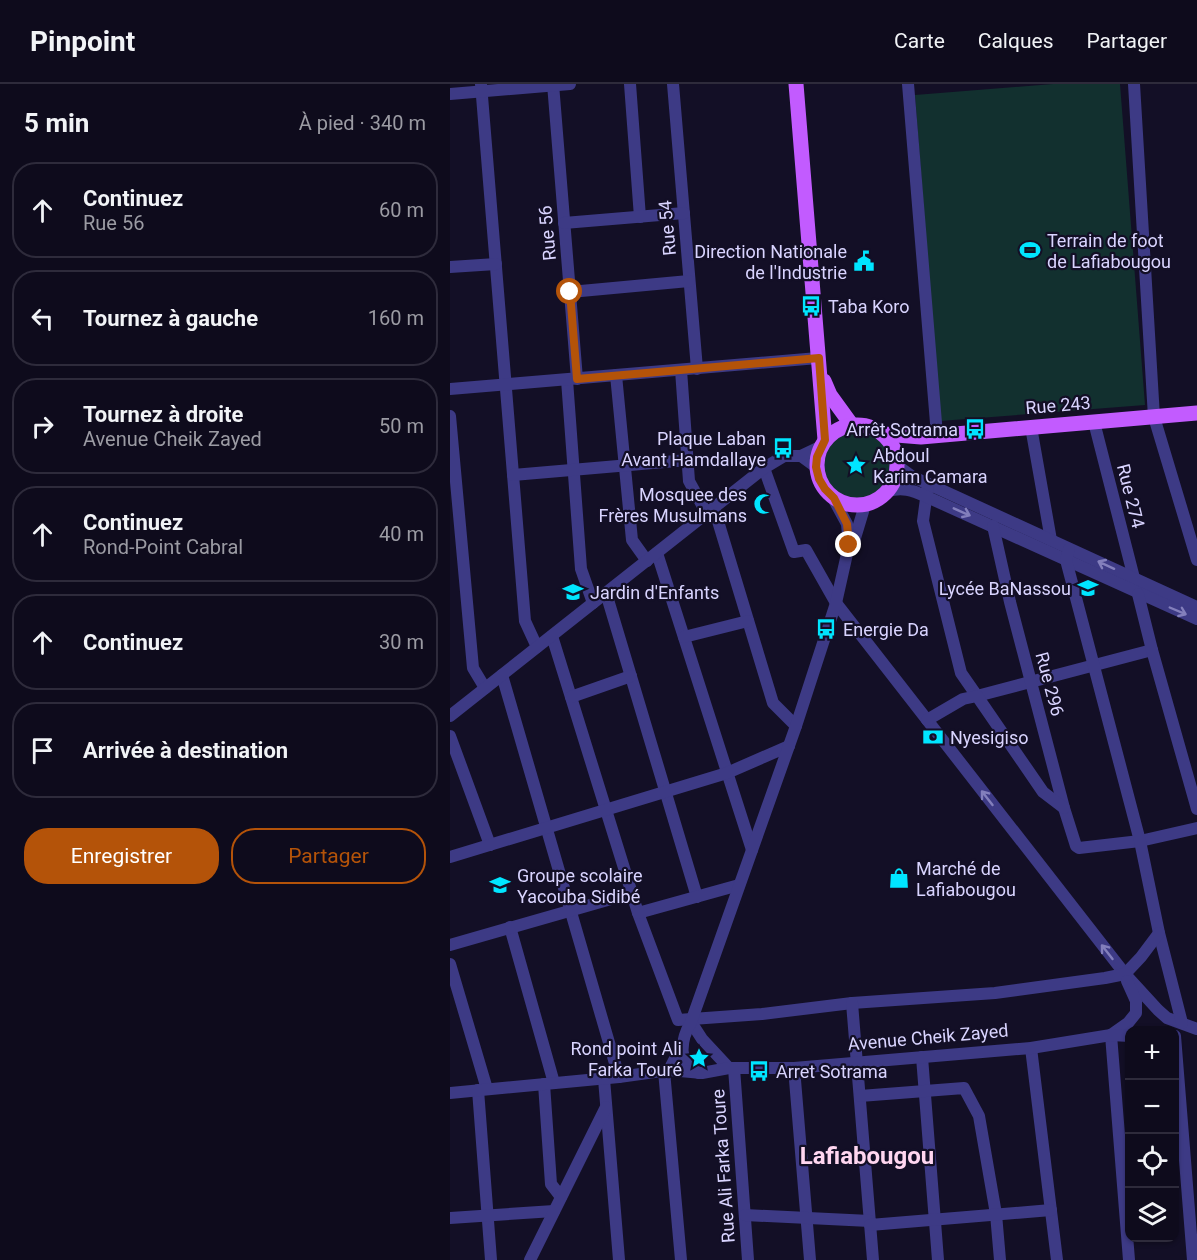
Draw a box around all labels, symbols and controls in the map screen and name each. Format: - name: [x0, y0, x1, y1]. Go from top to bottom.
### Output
- text: Pinpoint: [30, 25, 135, 58]
- text: Carte: [894, 29, 945, 53]
- text: Calques: [978, 29, 1053, 53]
- text: Partager: [1086, 29, 1167, 53]
- text: 5 min: [24, 108, 89, 138]
- text: À pied · 340 m: [299, 111, 426, 135]
- text: Continuez: [83, 186, 183, 211]
- icon: ahead: [26, 194, 59, 227]
- text: 60 m: [379, 198, 424, 222]
- street label: Rue 54: [654, 200, 680, 256]
- street label: Rue 56: [534, 205, 560, 261]
- text: Rue 56: [83, 211, 144, 235]
- place label: Terrain de foot de Lafiabougou: [1047, 230, 1171, 272]
- sports icon: Terrain de foot de Lafiabougou: [1018, 238, 1042, 262]
- place label: Direction Nationale de l'Industrie: [694, 241, 847, 283]
- public building icon: Direction Nationale de l'Industrie: [852, 249, 876, 273]
- route start: [556, 278, 582, 304]
- bus stop icon: Taba Koro: [799, 294, 823, 318]
- place label: Taba Koro: [828, 296, 909, 317]
- icon: left: [26, 302, 59, 335]
- text: Tournez à gauche: [83, 306, 258, 331]
- text: 160 m: [368, 306, 424, 330]
- street label: Rue 243: [1025, 392, 1091, 418]
- text: Tournez à droite: [83, 402, 243, 427]
- icon: right: [26, 410, 59, 443]
- text: 50 m: [379, 414, 424, 438]
- bus stop icon: Arrêt Sotrama: [963, 417, 987, 441]
- place label: Arrêt Sotrama: [846, 419, 958, 440]
- text: Avenue Cheik Zayed: [83, 427, 262, 451]
- place label: Plaque Laban Avant Hamdallaye: [621, 428, 766, 470]
- bus stop icon: Plaque Laban Avant Hamdallaye: [771, 436, 795, 460]
- place label: Abdoul Karim Camara: [873, 445, 987, 487]
- place icon: Abdoul Karim Camara: [844, 453, 868, 477]
- street label: Rue 274: [1113, 462, 1149, 530]
- place label: Mosquee des Frères Musulmans: [599, 484, 747, 526]
- mosque icon: Mosquee des Frères Musulmans: [752, 492, 776, 516]
- one-way arrow: [953, 507, 971, 518]
- text: Continuez: [83, 510, 183, 535]
- icon: ahead: [26, 518, 59, 551]
- text: 40 m: [379, 522, 424, 546]
- route end: [835, 531, 861, 557]
- text: Rond-Point Cabral: [83, 535, 243, 559]
- one-way arrow: [1097, 559, 1115, 571]
- school or university icon: Lycée BaNassou: [1076, 576, 1100, 600]
- place label: Lycée BaNassou: [939, 578, 1071, 599]
- school or university icon: Jardin d'Enfants: [561, 580, 585, 604]
- place label: Jardin d'Enfants: [590, 582, 719, 603]
- one-way arrow: [1168, 606, 1186, 617]
- bus stop icon: Energie Da: [814, 617, 838, 641]
- place label: Energie Da: [843, 619, 929, 640]
- icon: ahead: [26, 626, 59, 659]
- text: Continuez: [83, 630, 183, 655]
- text: 30 m: [379, 630, 424, 654]
- street label: Rue 296: [1031, 650, 1069, 718]
- bank icon: Nyesigiso: [921, 725, 945, 749]
- place label: Nyesigiso: [950, 727, 1029, 748]
- icon: arrive: [26, 734, 59, 767]
- text: Arrivée à destination: [83, 738, 288, 763]
- one-way arrow: [981, 790, 994, 806]
- button: Enregistrer: [24, 828, 219, 884]
- button: Partager: [231, 828, 426, 884]
- place label: Marché de Lafiabougou: [916, 858, 1016, 900]
- place label: Groupe scolaire Yacouba Sidibé: [517, 865, 643, 907]
- shop icon: Marché de Lafiabougou: [887, 866, 911, 890]
- school or university icon: Groupe scolaire Yacouba Sidibé: [488, 873, 512, 897]
- one-way arrow: [1101, 944, 1113, 960]
- street label: Avenue Cheik Zayed: [847, 1020, 1009, 1054]
- map controls: [1125, 1026, 1179, 1242]
- button: +: [1125, 1026, 1179, 1080]
- place label: Rond point Ali Farka Touré: [571, 1038, 682, 1080]
- place icon: Rond point Ali Farka Touré: [687, 1046, 711, 1070]
- bus stop icon: Arret Sotrama: [747, 1059, 771, 1083]
- place label: Arret Sotrama: [776, 1061, 888, 1082]
- button: −: [1125, 1080, 1179, 1134]
- street label: Rue Ali Farka Toure: [707, 1088, 739, 1244]
- button: locate: [1125, 1134, 1179, 1188]
- district label: Lafiabougou: [800, 1142, 934, 1170]
- button: layers: [1125, 1188, 1179, 1242]

